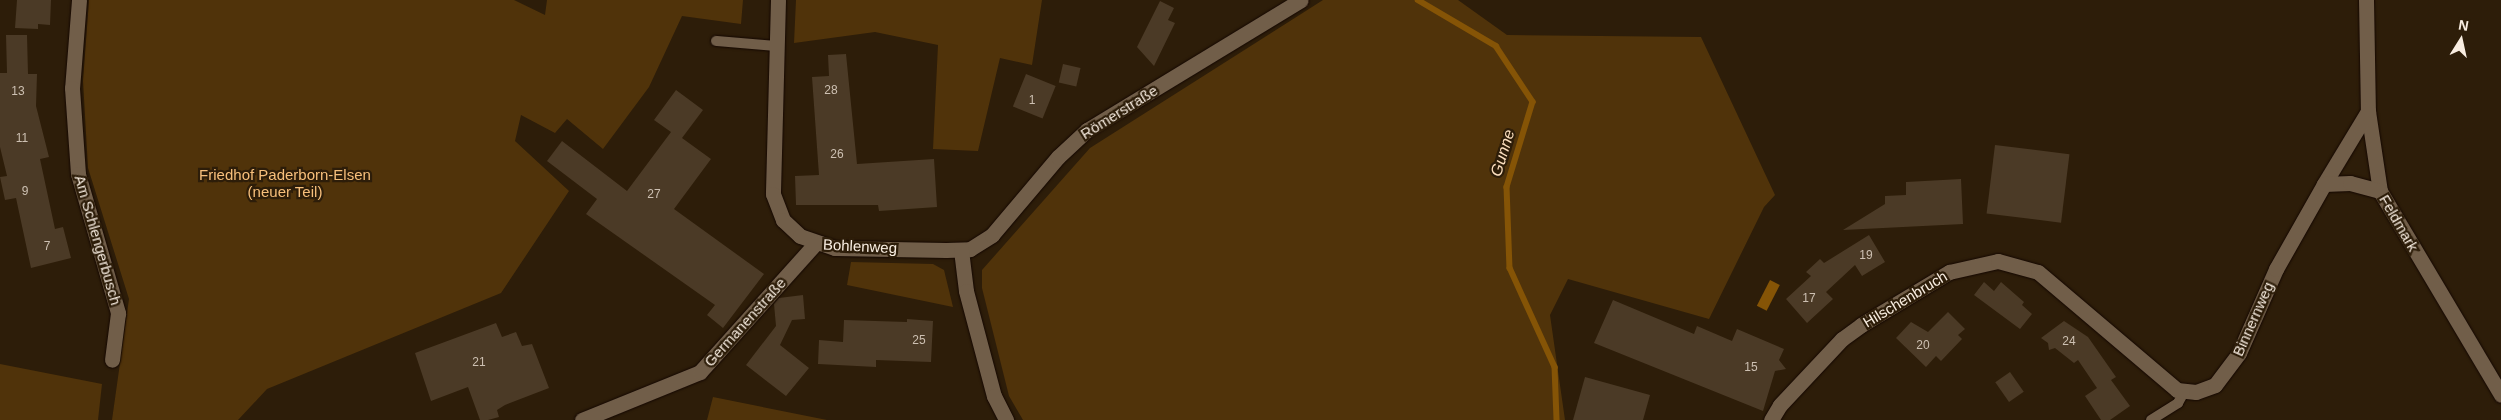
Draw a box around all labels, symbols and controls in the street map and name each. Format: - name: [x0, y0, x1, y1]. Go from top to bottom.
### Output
- north arrow: [2436, 15, 2486, 65]
- text: N: [2457, 16, 2470, 34]
- street label: Römerstraße: [1077, 81, 1161, 143]
- house number: 28: [824, 84, 838, 98]
- house number: 13: [11, 85, 25, 99]
- house number: 1: [1029, 94, 1035, 108]
- water label: Gunne: [1487, 127, 1519, 179]
- house number: 11: [16, 132, 28, 146]
- house number: 26: [830, 148, 844, 162]
- park label: Friedhof Paderborn-Elsen (neuer Teil): [199, 165, 371, 200]
- street label: Am Schlengerbusch: [71, 173, 125, 307]
- house number: 9: [22, 185, 28, 199]
- house number: 27: [647, 188, 661, 202]
- street label: Feldmark: [2376, 191, 2422, 255]
- street label: Bohlenweg: [822, 235, 898, 257]
- house number: 7: [44, 240, 50, 254]
- house number: 19: [1859, 249, 1873, 263]
- street label: Hilschenbruch: [1860, 267, 1950, 331]
- street label: Germanenstraße: [700, 274, 790, 370]
- street label: Binnernweg: [2229, 279, 2277, 359]
- house number: 17: [1802, 292, 1816, 306]
- house number: 25: [912, 334, 926, 348]
- house number: 24: [2062, 335, 2076, 349]
- house number: 20: [1916, 339, 1930, 353]
- house number: 21: [472, 356, 486, 370]
- house number: 15: [1744, 361, 1758, 375]

